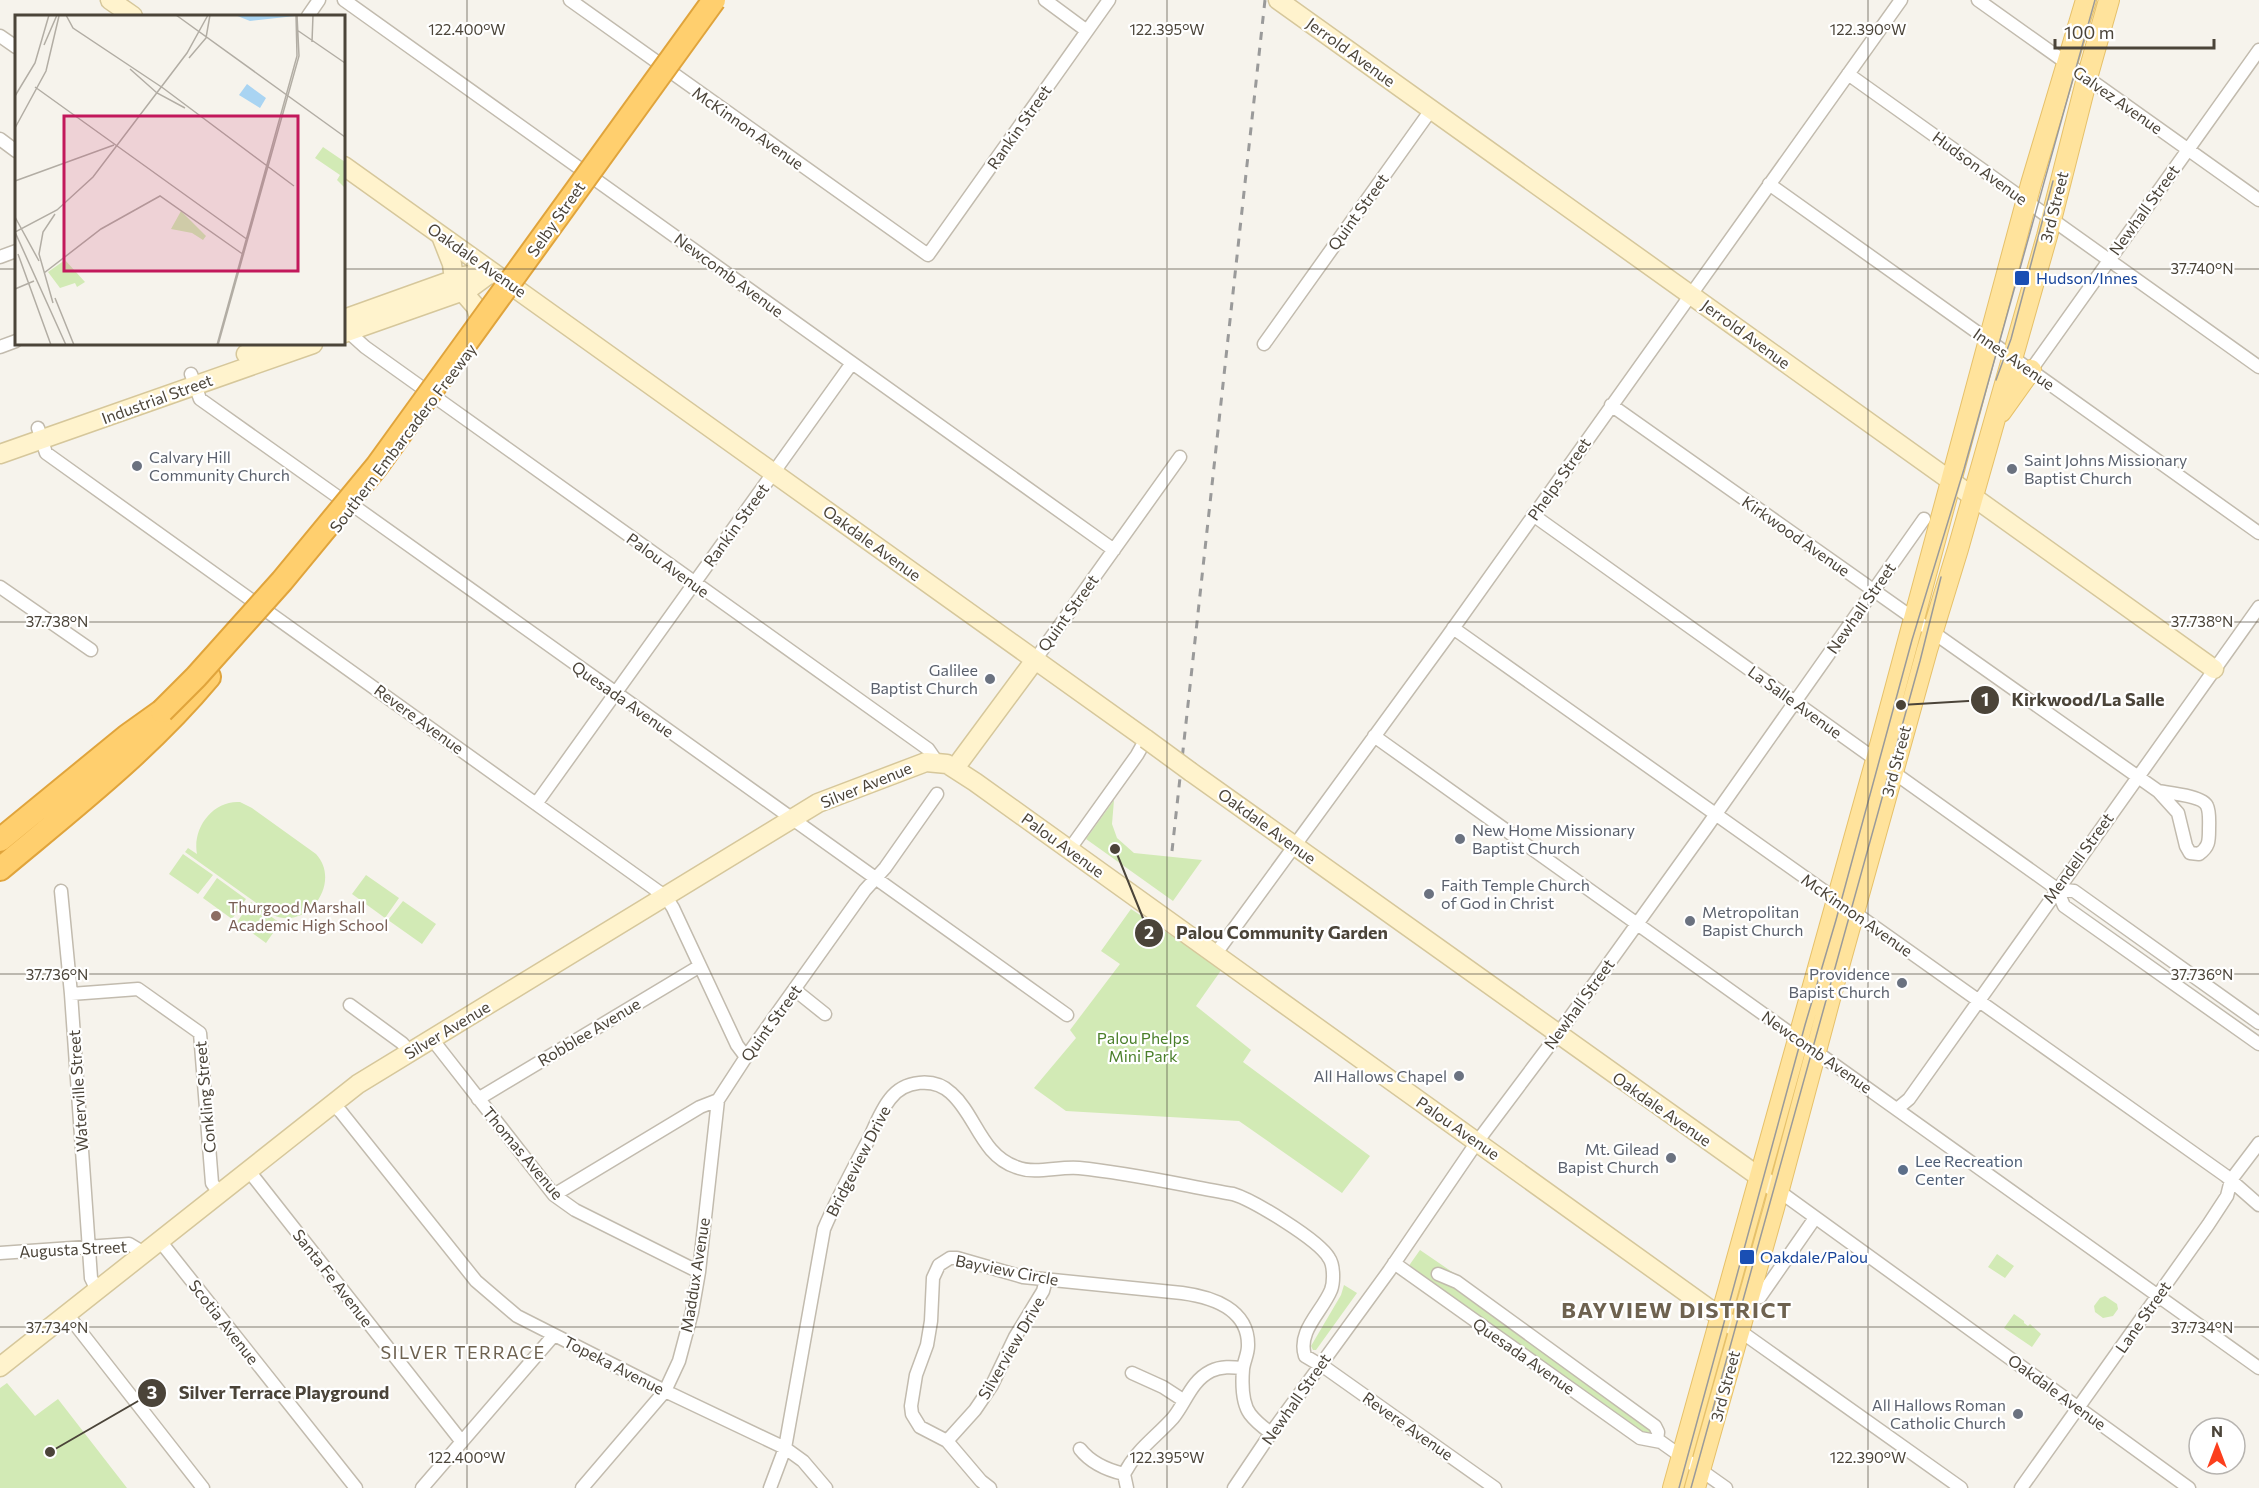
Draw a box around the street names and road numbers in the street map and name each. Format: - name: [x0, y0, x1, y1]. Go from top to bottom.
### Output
- street label: Jerrold Avenue: [1303, 13, 1399, 90]
- street label: Galvez Avenue: [2070, 62, 2167, 137]
- street label: Rankin Street: [983, 81, 1055, 172]
- street label: McKinnon Avenue: [689, 82, 808, 173]
- street label: Hudson Avenue: [1929, 127, 2031, 208]
- street label: Newhall Street: [2104, 160, 2183, 259]
- street label: Quint Street: [1323, 169, 1392, 254]
- street label: 3rd Street: [2035, 169, 2072, 244]
- street label: Selby Street: [523, 177, 589, 260]
- street label: Oakdale Avenue: [424, 218, 530, 301]
- street label: Newcomb Avenue: [671, 229, 788, 321]
- street label: Jerrold Avenue: [1698, 295, 1794, 372]
- street label: Innes Avenue: [1970, 324, 2059, 394]
- street label: Southern Embarcadero Freeway: [325, 339, 480, 536]
- street label: Industrial Street: [99, 369, 215, 427]
- street label: Phelps Street: [1523, 433, 1594, 524]
- street label: Rankin Street: [699, 479, 772, 570]
- street label: Kirkwood Avenue: [1739, 491, 1854, 580]
- street label: Oakdale Avenue: [820, 501, 925, 584]
- street label: Palou Avenue: [623, 528, 713, 601]
- street label: Newhall Street: [1822, 558, 1899, 657]
- street label: Quint Street: [1033, 570, 1102, 655]
- street label: Quesada Avenue: [569, 656, 678, 741]
- street label: La Salle Avenue: [1745, 661, 1846, 742]
- street label: Revere Avenue: [371, 680, 468, 757]
- street label: 3rd Street: [1877, 723, 1914, 798]
- street label: Silver Avenue: [817, 758, 914, 811]
- street label: Oakdale Avenue: [1215, 784, 1320, 867]
- street label: Palou Avenue: [1018, 808, 1108, 881]
- street label: Mendell Street: [2038, 808, 2117, 907]
- street label: McKinnon Avenue: [1798, 869, 1917, 960]
- street label: Newhall Street: [1539, 954, 1618, 1053]
- street label: Quint Street: [736, 980, 805, 1065]
- street label: Robblee Avenue: [534, 994, 643, 1070]
- street label: Silver Avenue: [400, 997, 493, 1063]
- street label: Newcomb Avenue: [1759, 1006, 1876, 1097]
- street label: Waterville Street: [64, 1029, 91, 1153]
- street label: Conkling Street: [190, 1040, 219, 1154]
- street label: Oakdale Avenue: [1609, 1067, 1715, 1150]
- street label: Palou Avenue: [1413, 1092, 1504, 1163]
- street label: Bridgeview Drive: [821, 1102, 894, 1219]
- street label: Thomas Avenue: [479, 1103, 568, 1203]
- street label: Maddux Avenue: [676, 1216, 713, 1334]
- street label: Santa Fe Avenue: [289, 1225, 377, 1330]
- street label: Augusta Street: [19, 1236, 128, 1261]
- street label: Bayview Circle: [954, 1250, 1060, 1289]
- street label: Scotia Avenue: [185, 1276, 263, 1368]
- street label: Lane Street: [2111, 1277, 2175, 1356]
- street label: Silverview Drive: [973, 1293, 1048, 1402]
- street label: Quesada Avenue: [1470, 1313, 1579, 1398]
- street label: Topeka Avenue: [561, 1331, 668, 1398]
- street label: 3rd Street: [1706, 1348, 1743, 1423]
- street label: Newhall Street: [1257, 1349, 1334, 1448]
- street label: Oakdale Avenue: [2005, 1350, 2110, 1433]
- street label: Revere Avenue: [1360, 1387, 1457, 1464]

